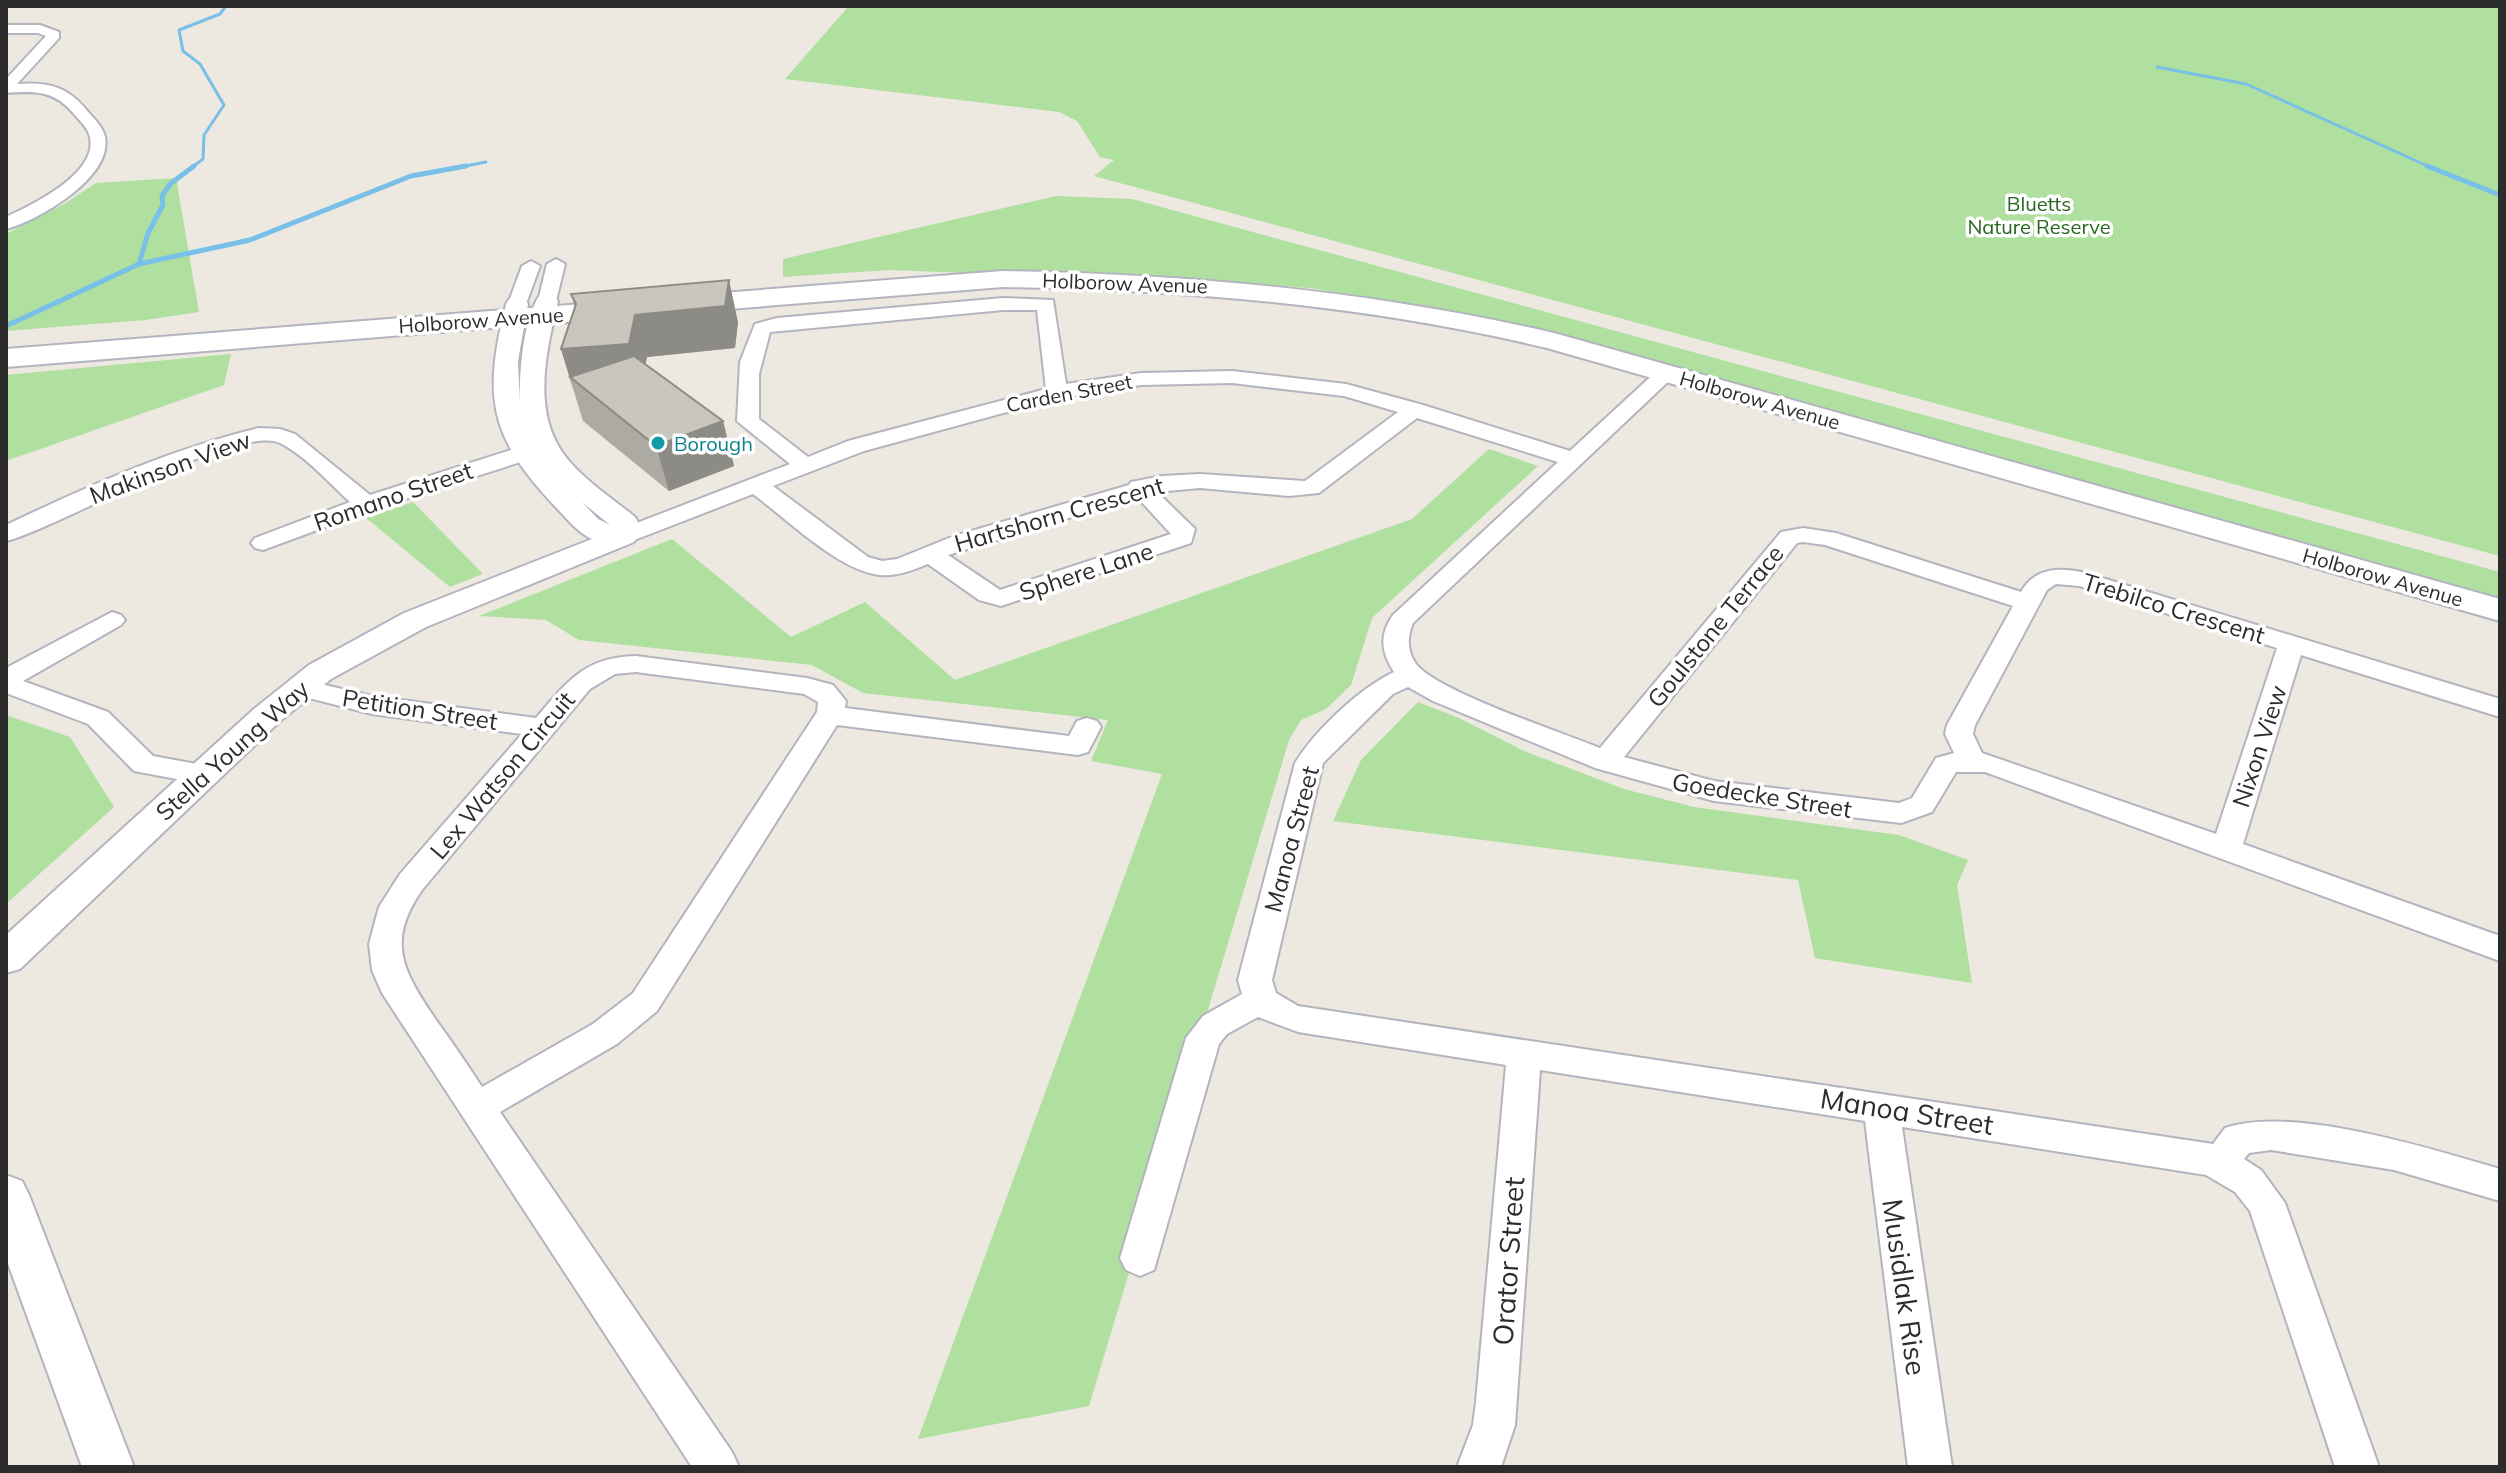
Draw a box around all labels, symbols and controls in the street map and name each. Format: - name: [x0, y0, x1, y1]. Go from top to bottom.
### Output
- park label: Bluetts Nature Reserve: [1967, 191, 2111, 239]
- street label: Holborow Avenue: [1042, 268, 1208, 298]
- street label: Holborow Avenue: [398, 302, 564, 338]
- street label: Holborow Avenue: [1677, 365, 1843, 435]
- street label: Carden Street: [1004, 369, 1134, 417]
- street label: Makinson View: [85, 424, 255, 510]
- place label: Borough: [674, 431, 753, 456]
- marker: Borough: [649, 434, 667, 452]
- street label: Romano Street: [310, 455, 476, 537]
- street label: Hartshorn Crescent: [951, 470, 1167, 558]
- street label: Sphere Lane: [1015, 535, 1157, 607]
- street label: Goulstone Terrace: [1640, 539, 1790, 713]
- street label: Holborow Avenue: [2300, 542, 2466, 612]
- street label: Trebilco Crescent: [2079, 566, 2269, 650]
- street label: Stella Young Way: [149, 673, 315, 827]
- street label: Nixon View: [2225, 681, 2293, 811]
- street label: Petition Street: [340, 682, 500, 736]
- street label: Lex Watson Circuit: [423, 685, 581, 865]
- street label: Manoa Street: [1257, 763, 1325, 915]
- street label: Goedecke Street: [1670, 766, 1854, 824]
- street label: Manoa Street: [1818, 1080, 1996, 1142]
- street label: Orator Street: [1485, 1175, 1531, 1347]
- street label: Musidlak Rise: [1875, 1196, 1935, 1378]

